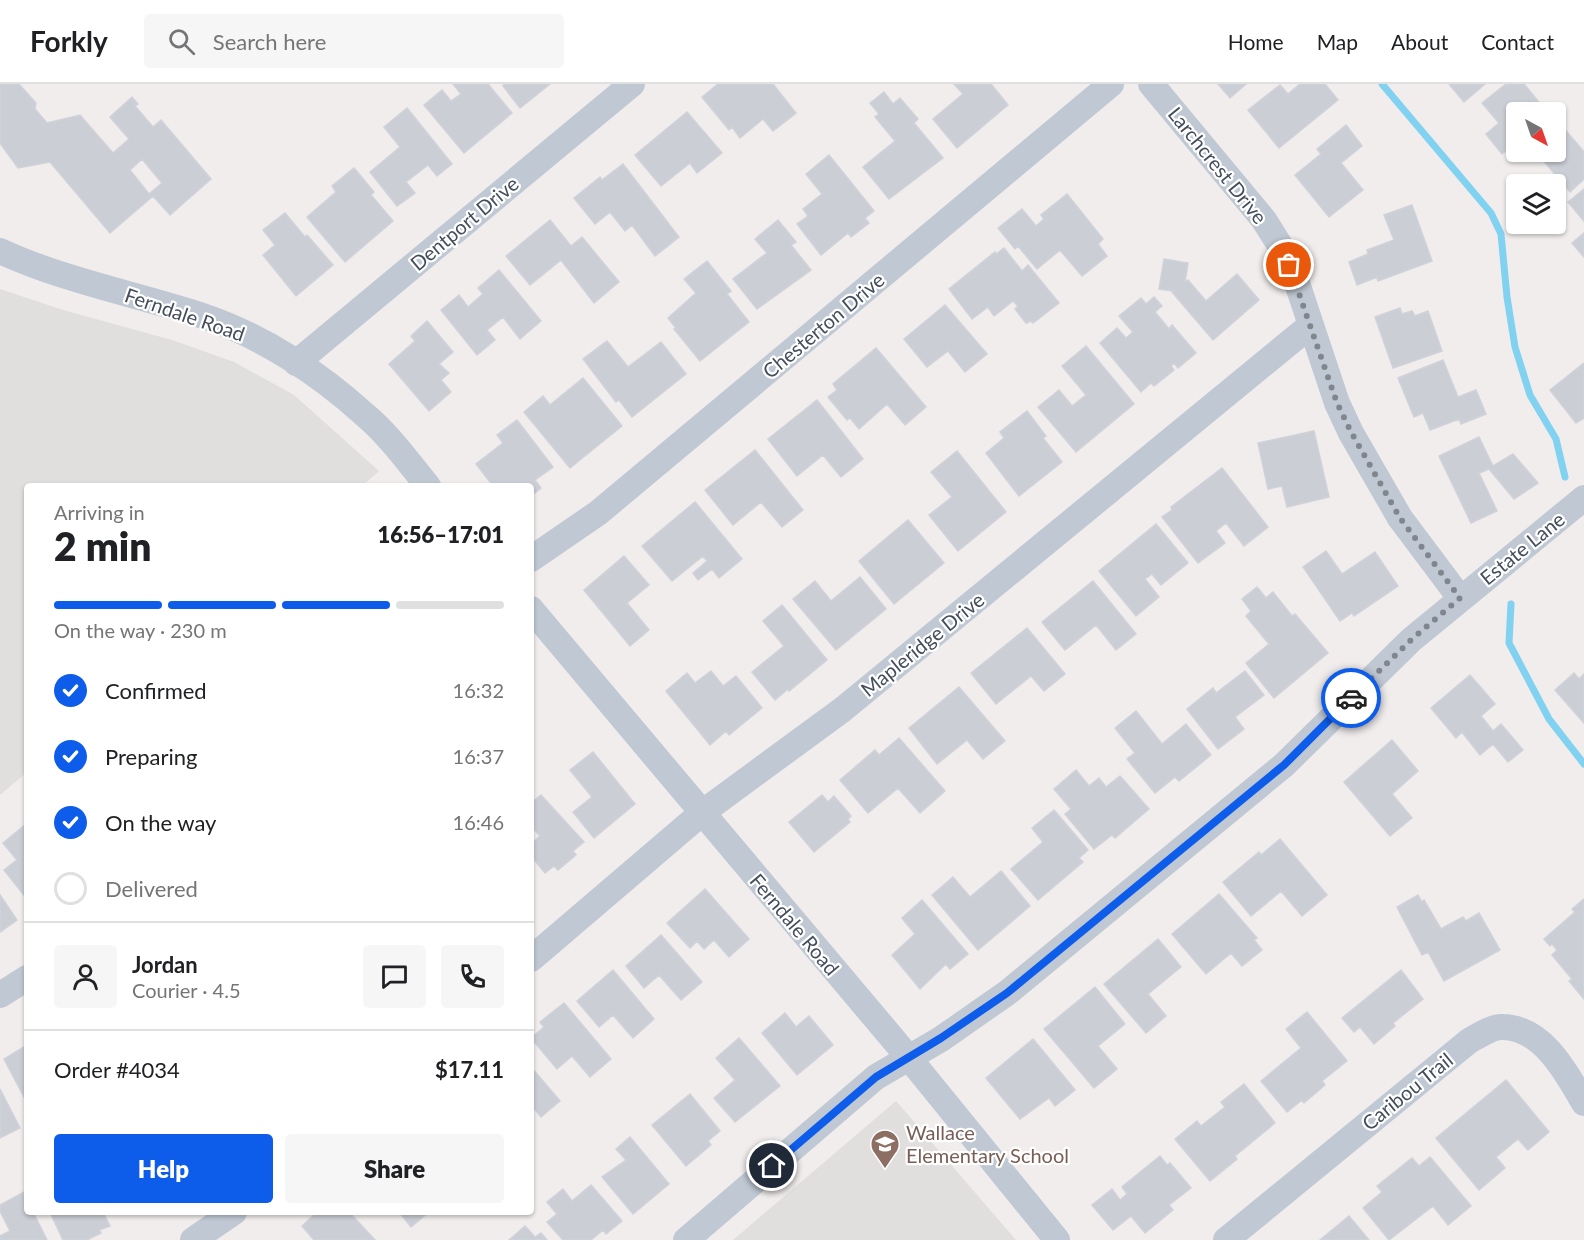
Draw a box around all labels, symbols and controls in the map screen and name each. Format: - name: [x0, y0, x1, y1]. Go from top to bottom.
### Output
- search box: [144, 14, 564, 68]
- text: Forkly: [30, 24, 108, 58]
- icon: search: [165, 25, 198, 58]
- text: Search here: [213, 28, 326, 55]
- text: Home: [1228, 29, 1284, 54]
- text: Map: [1317, 29, 1358, 54]
- text: About: [1391, 29, 1448, 54]
- text: Contact: [1481, 29, 1554, 54]
- street label: Larchcrest Drive: [1164, 102, 1272, 228]
- north arrow: [1506, 102, 1566, 162]
- map controls: [1506, 102, 1566, 234]
- street label: Dentport Drive: [405, 171, 523, 275]
- button: layers: [1506, 174, 1566, 234]
- pin: [1263, 239, 1314, 290]
- icon: bag: [1272, 248, 1305, 281]
- street label: Chesterton Drive: [757, 267, 889, 383]
- street label: Ferndale Road: [122, 282, 248, 346]
- text: Arriving in: [54, 500, 145, 524]
- street label: Estate Lane: [1475, 507, 1569, 589]
- text: 16:56–17:01: [378, 521, 504, 548]
- text: 2 min: [54, 523, 151, 569]
- street label: Mapleridge Drive: [856, 587, 988, 701]
- text: On the way · 230 m: [54, 618, 227, 642]
- courier: [1321, 668, 1381, 728]
- icon: check: [54, 674, 87, 707]
- text: Confirmed: [105, 677, 207, 704]
- text: 16:32: [453, 678, 504, 702]
- icon: car: [1335, 682, 1368, 715]
- icon: check: [54, 740, 87, 773]
- text: Preparing: [105, 743, 197, 770]
- text: 16:37: [453, 744, 504, 768]
- icon: check: [54, 806, 87, 839]
- text: On the way: [105, 809, 216, 836]
- text: 16:46: [453, 810, 504, 834]
- street label: Ferndale Road: [746, 868, 844, 980]
- text: Delivered: [105, 875, 198, 902]
- button: person: [54, 945, 117, 1008]
- button: chat: [363, 945, 426, 1008]
- button: phone: [441, 945, 504, 1008]
- text: Jordan: [132, 951, 198, 978]
- text: Courier · 4.5: [132, 978, 241, 1002]
- street label: Caribou Trail: [1357, 1047, 1457, 1135]
- text: Order #4034: [54, 1056, 180, 1083]
- text: $17.11: [435, 1056, 504, 1083]
- place label: Wallace Elementary School: [906, 1120, 1069, 1167]
- school or university icon: Wallace Elementary School: [869, 1128, 901, 1170]
- button: Help: [54, 1134, 273, 1203]
- button: Share: [285, 1134, 504, 1203]
- pin: [746, 1140, 797, 1191]
- icon: home: [755, 1149, 788, 1182]

